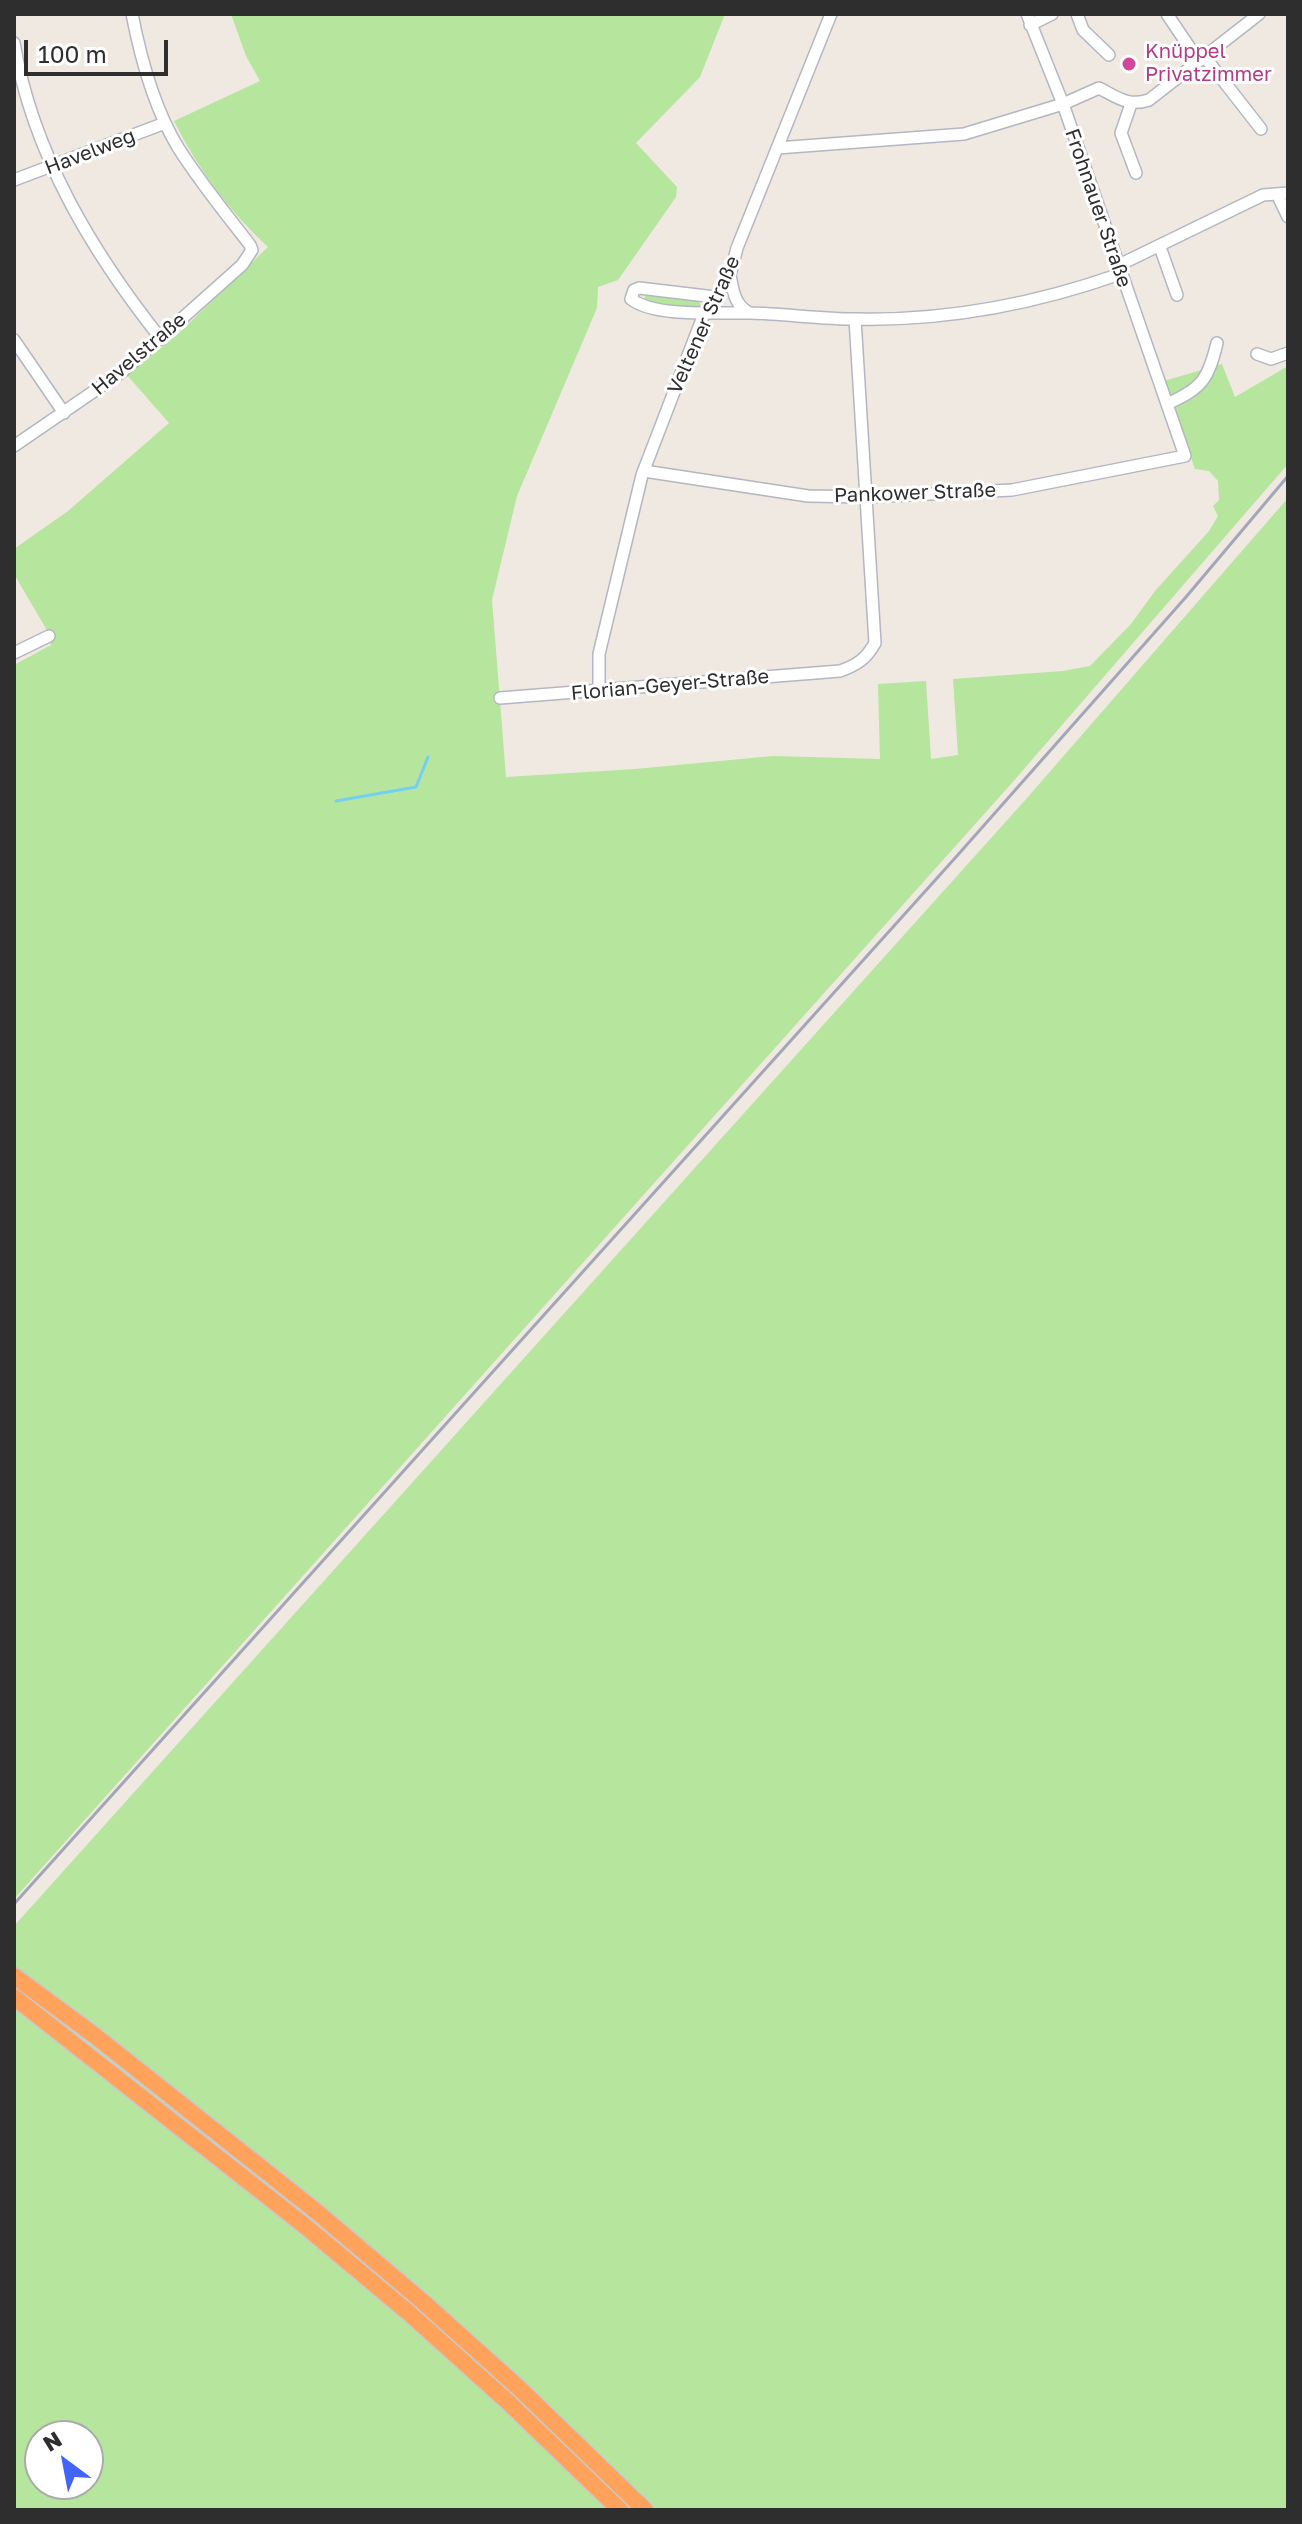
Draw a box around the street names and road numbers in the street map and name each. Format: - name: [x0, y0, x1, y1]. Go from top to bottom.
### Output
- street label: Havelweg: [42, 124, 138, 180]
- street label: Frohnauer Straße: [1060, 125, 1136, 291]
- street label: Veltener Straße: [663, 252, 745, 398]
- street label: Havelstraße: [87, 308, 191, 400]
- street label: Pankower Straße: [834, 478, 996, 508]
- street label: Florian-Geyer-Straße: [570, 664, 770, 706]

